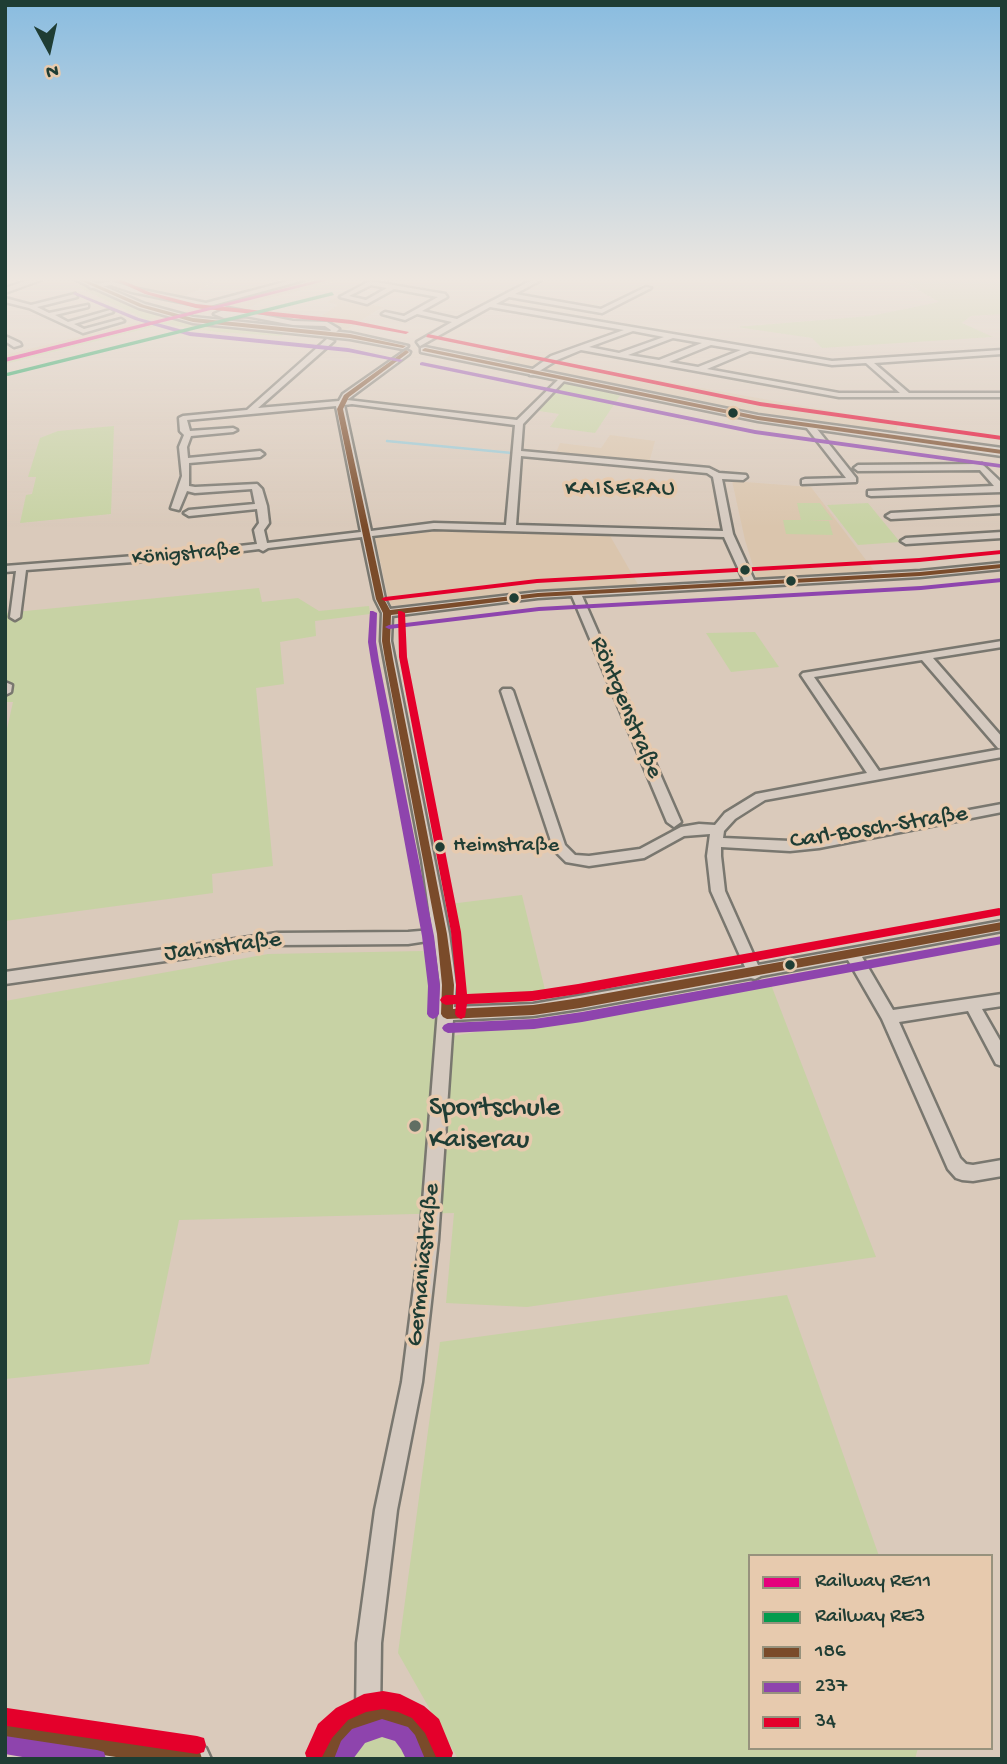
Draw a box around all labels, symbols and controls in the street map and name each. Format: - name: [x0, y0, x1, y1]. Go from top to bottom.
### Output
- north arrow: [14, 14, 84, 84]
- text: N: [44, 58, 60, 83]
- unlabelled marker: [726, 406, 740, 420]
- district label: KAISERAU: [566, 476, 676, 504]
- street label: Königstraße: [131, 538, 241, 572]
- unlabelled marker: [738, 563, 752, 577]
- unlabelled marker: [784, 574, 798, 588]
- unlabelled marker: [507, 591, 521, 605]
- street label: Röntgenstraße: [582, 633, 668, 783]
- street label: Carl-Bosch-Straße: [788, 801, 970, 857]
- place label: Heimstraße: [453, 834, 559, 860]
- marker: Heimstraße: [433, 840, 447, 854]
- street label: Jahnstraße: [163, 927, 283, 969]
- unlabelled marker: [783, 958, 797, 972]
- place label: Sportschule Kaiserau: [429, 1093, 560, 1159]
- marker: Sportschule Kaiserau: [407, 1118, 423, 1134]
- street label: Germaniastraße: [402, 1182, 448, 1348]
- legend: [748, 1554, 993, 1750]
- text: Railway RE11: [815, 1570, 931, 1595]
- text: Railway RE3: [815, 1605, 925, 1630]
- text: 186: [815, 1640, 846, 1665]
- text: 237: [815, 1675, 847, 1700]
- text: 34: [815, 1710, 836, 1735]

